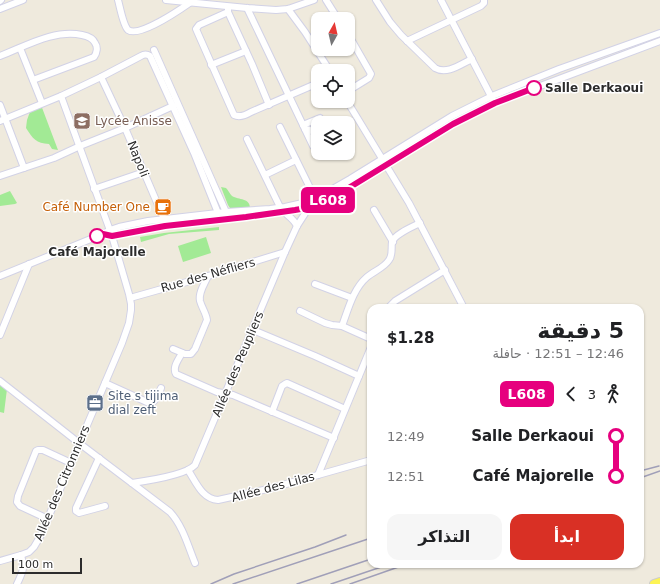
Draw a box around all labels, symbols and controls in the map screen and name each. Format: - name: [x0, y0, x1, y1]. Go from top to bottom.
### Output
- north arrow: [311, 12, 355, 56]
- map controls: [311, 12, 355, 160]
- button: locate: [311, 64, 355, 108]
- marker: Salle Derkaoui: [526, 80, 542, 96]
- place label: Salle Derkaoui: [545, 81, 643, 95]
- school or university icon: Lycée Anisse: [72, 111, 92, 131]
- place label: Lycée Anisse: [95, 114, 172, 128]
- button: layers: [311, 116, 355, 160]
- street label: Napoli: [124, 139, 152, 179]
- line badge: L608: [300, 187, 356, 213]
- text: L608: [309, 192, 347, 208]
- cafe icon: Café Number One: [153, 197, 173, 217]
- place label: Café Number One: [42, 200, 150, 214]
- marker: Café Majorelle: [89, 228, 105, 244]
- place label: Café Majorelle: [48, 245, 146, 259]
- street label: Rue des Néfliers: [159, 255, 257, 295]
- street label: Allée des Peupliers: [209, 309, 267, 419]
- text: 5 دقيقة: [537, 318, 624, 343]
- text: $1.28: [387, 329, 434, 347]
- text: 12:46 – 12:51 · حافلة: [492, 346, 624, 361]
- icon: back: [560, 383, 582, 405]
- icon: walk: [602, 383, 624, 405]
- text: L608: [508, 386, 546, 402]
- text: 3: [588, 387, 596, 402]
- place label: Site s tijima dial zeft: [108, 389, 179, 417]
- office icon: Site s tijima dial zeft: [85, 393, 105, 413]
- street label: Allée des Citronniers: [31, 423, 93, 543]
- text: Salle Derkaoui: [471, 427, 594, 445]
- text: 12:49: [387, 429, 424, 444]
- text: Café Majorelle: [472, 467, 594, 485]
- street label: Allée des Lilas: [230, 469, 316, 505]
- text: 12:51: [387, 469, 424, 484]
- button: التذاكر: [387, 514, 502, 560]
- button: ابدأ: [510, 514, 624, 560]
- scale bar: [12, 556, 82, 575]
- text: 100 m: [18, 558, 53, 571]

